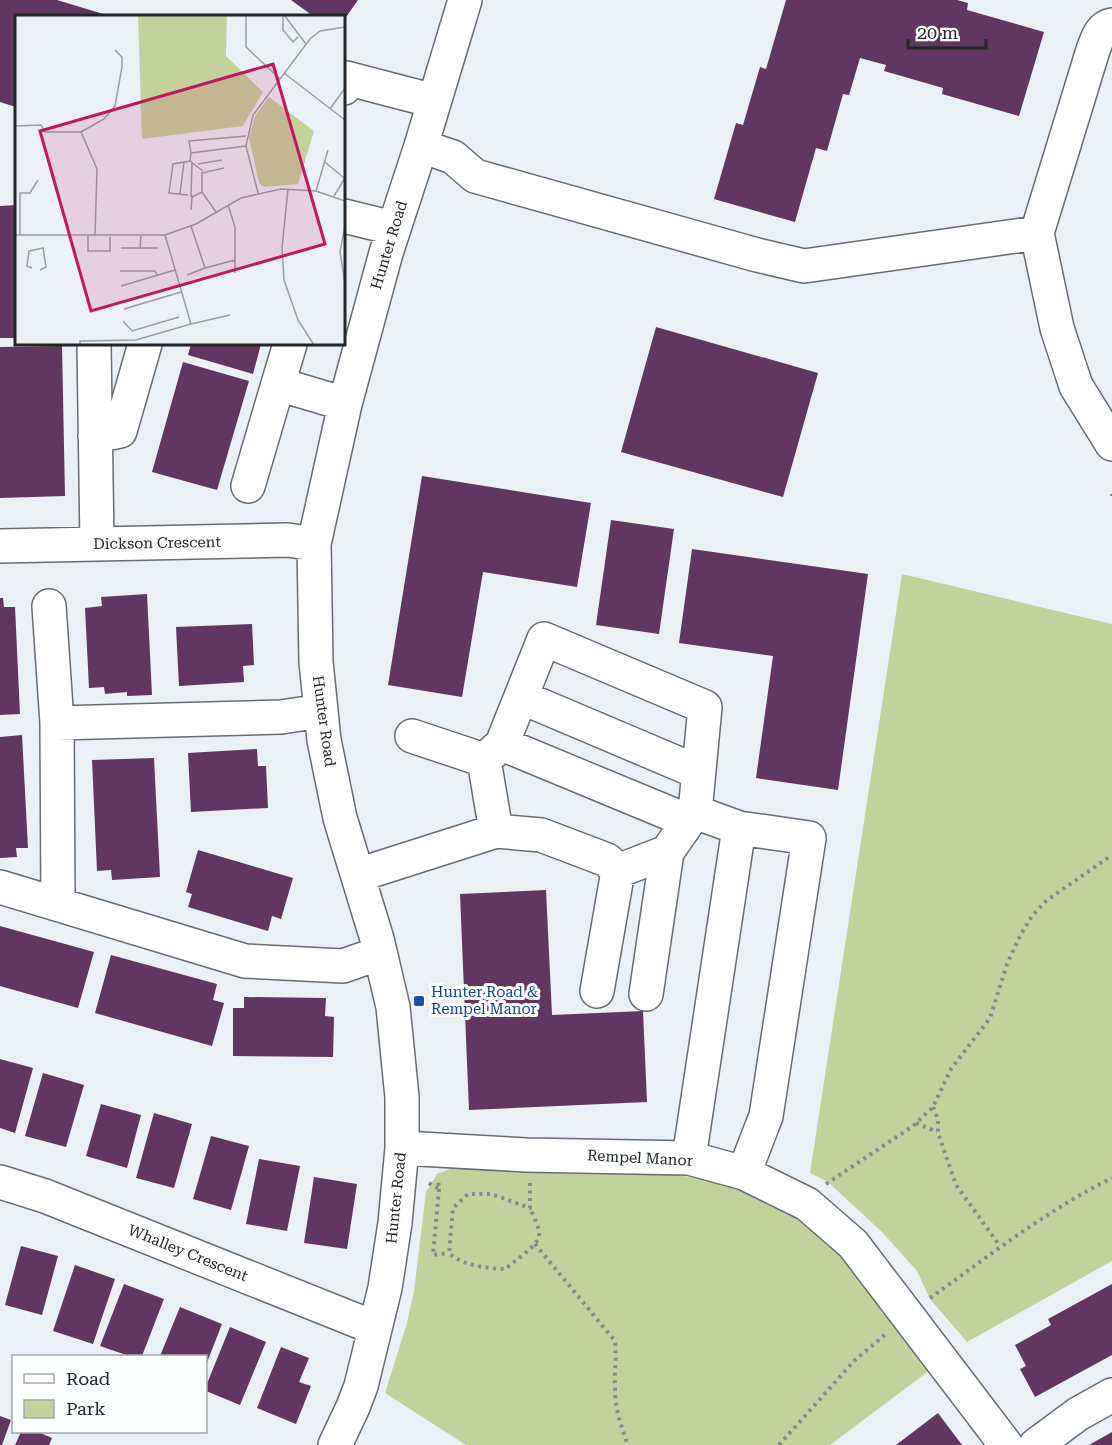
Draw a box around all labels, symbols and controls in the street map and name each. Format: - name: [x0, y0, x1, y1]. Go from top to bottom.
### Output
- scale bar: [908, 12, 986, 50]
- inset map: [15, 15, 345, 345]
- text: 20 m: [917, 22, 958, 43]
- street label: Hunter Road: [367, 198, 411, 292]
- street label: Dickson Crescent: [93, 533, 221, 553]
- street label: Hunter Road: [309, 674, 339, 768]
- place label: Hunter Road & Rempel Manor: [431, 983, 538, 1018]
- marker: Hunter Road & Rempel Manor: [412, 994, 426, 1008]
- street label: Rempel Manor: [587, 1146, 693, 1170]
- street label: Hunter Road: [382, 1151, 410, 1245]
- street label: Whalley Crescent: [126, 1221, 251, 1285]
- legend: [12, 1355, 207, 1433]
- text: Road: [66, 1368, 111, 1389]
- text: Park: [66, 1398, 106, 1419]

